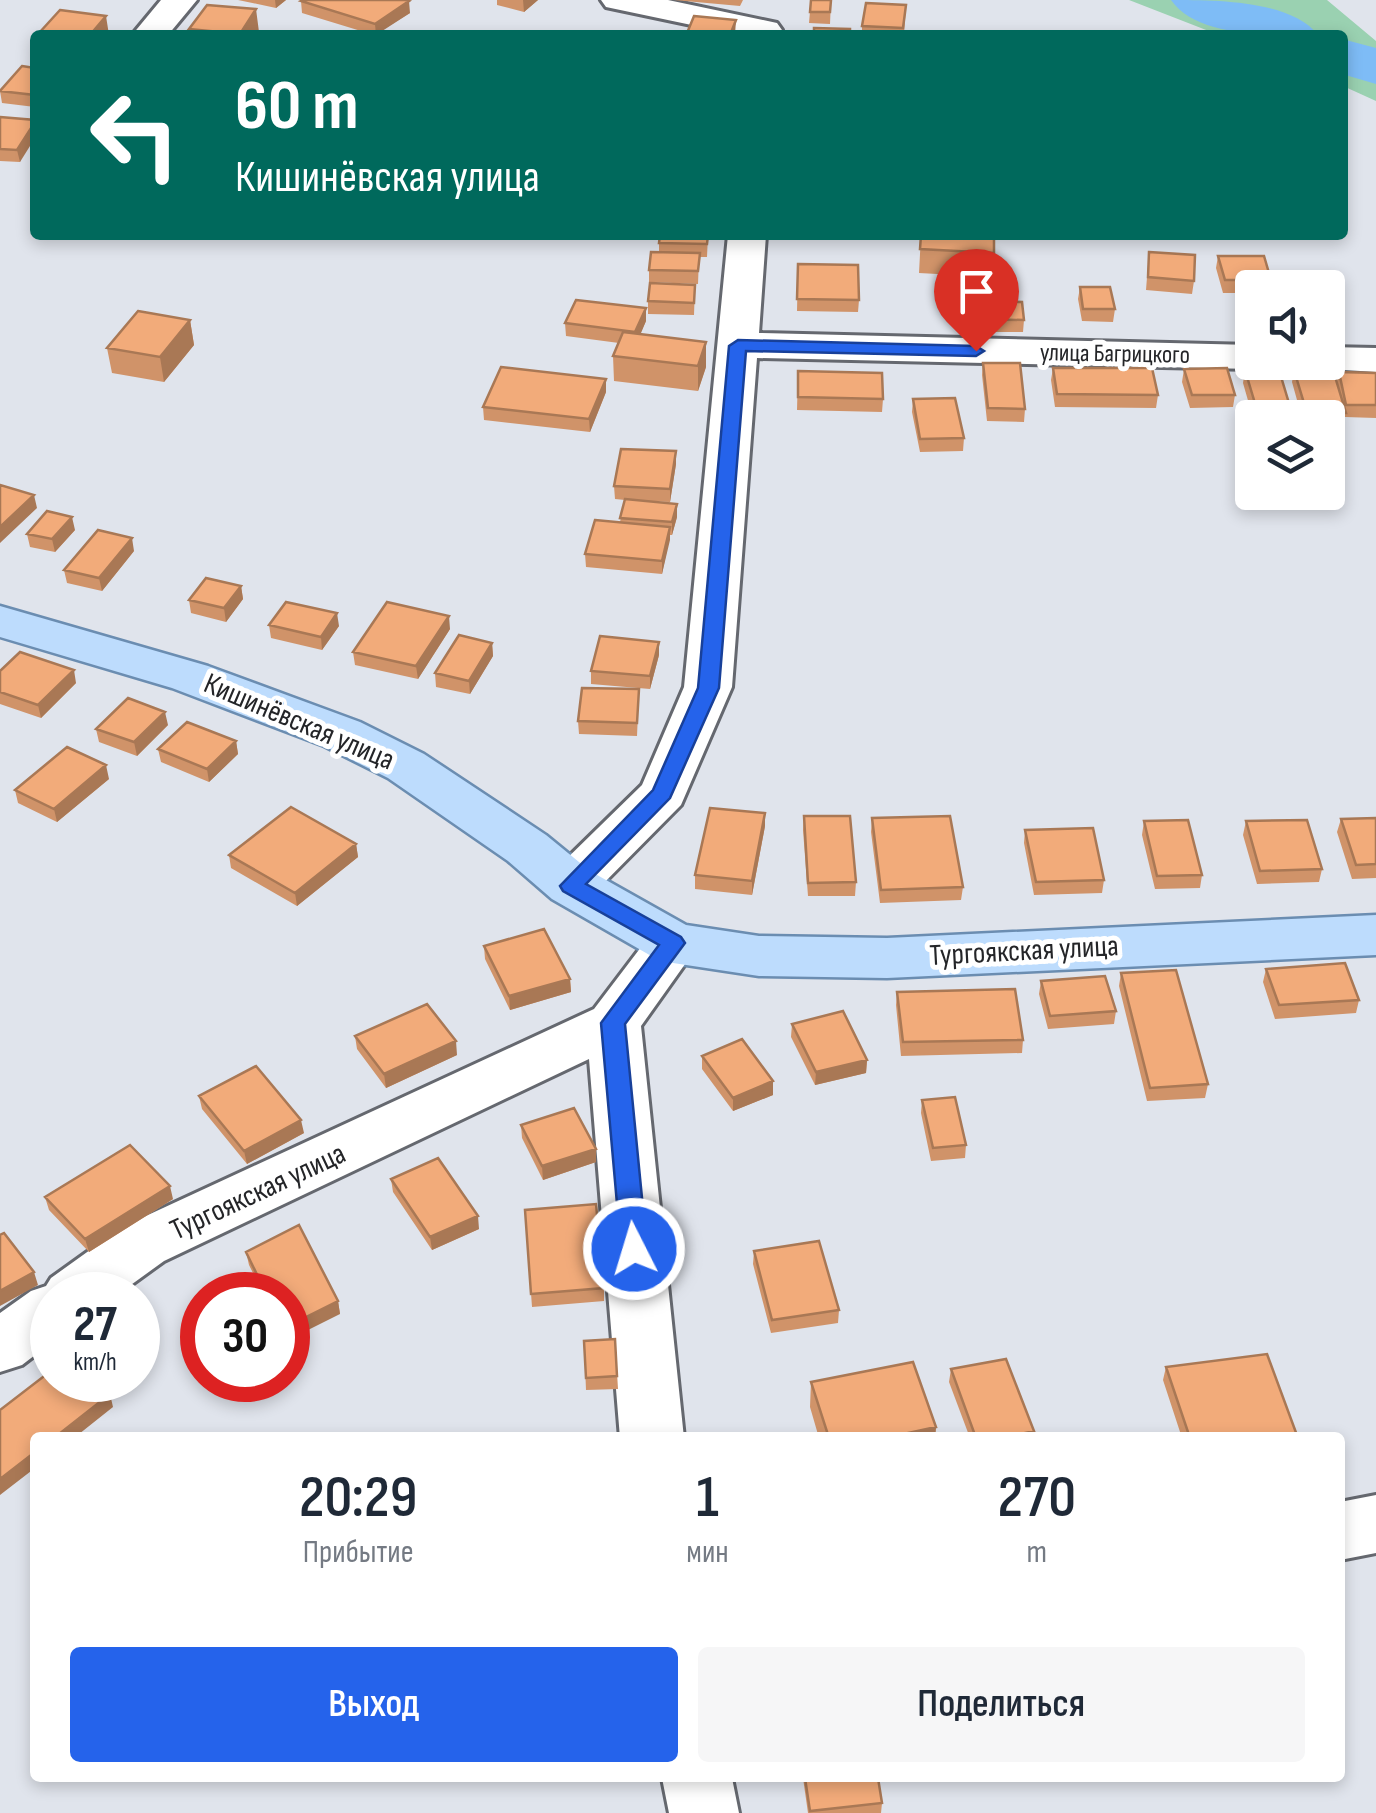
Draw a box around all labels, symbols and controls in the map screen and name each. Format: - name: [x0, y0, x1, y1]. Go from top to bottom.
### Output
- text: 60 m: [235, 65, 359, 149]
- icon: left: [70, 70, 200, 200]
- text: Кишинёвская улица: [235, 150, 540, 205]
- pin: [934, 249, 1019, 352]
- icon: arrive: [949, 264, 1004, 319]
- map controls: [1235, 270, 1345, 510]
- button: sound: [1235, 270, 1345, 380]
- street label: улица Багрицкого: [1040, 337, 1190, 371]
- button: layers: [1235, 400, 1345, 510]
- street label: Кишинёвская улица: [198, 666, 400, 778]
- street label: Тургоякская улица: [929, 928, 1119, 974]
- street label: Тургоякская улица: [165, 1136, 351, 1248]
- position arrow: [582, 1197, 686, 1301]
- speed limit sign: 30: [180, 1272, 310, 1402]
- text: 27: [73, 1295, 117, 1355]
- text: km/h: [73, 1347, 117, 1378]
- text: 20:29: [299, 1462, 417, 1534]
- text: 1: [696, 1462, 719, 1534]
- text: 270: [998, 1462, 1076, 1534]
- text: Прибытие: [303, 1533, 414, 1572]
- text: мин: [686, 1533, 729, 1572]
- text: m: [1027, 1533, 1047, 1572]
- button: Выход: [70, 1647, 678, 1762]
- button: Поделиться: [698, 1647, 1305, 1762]

